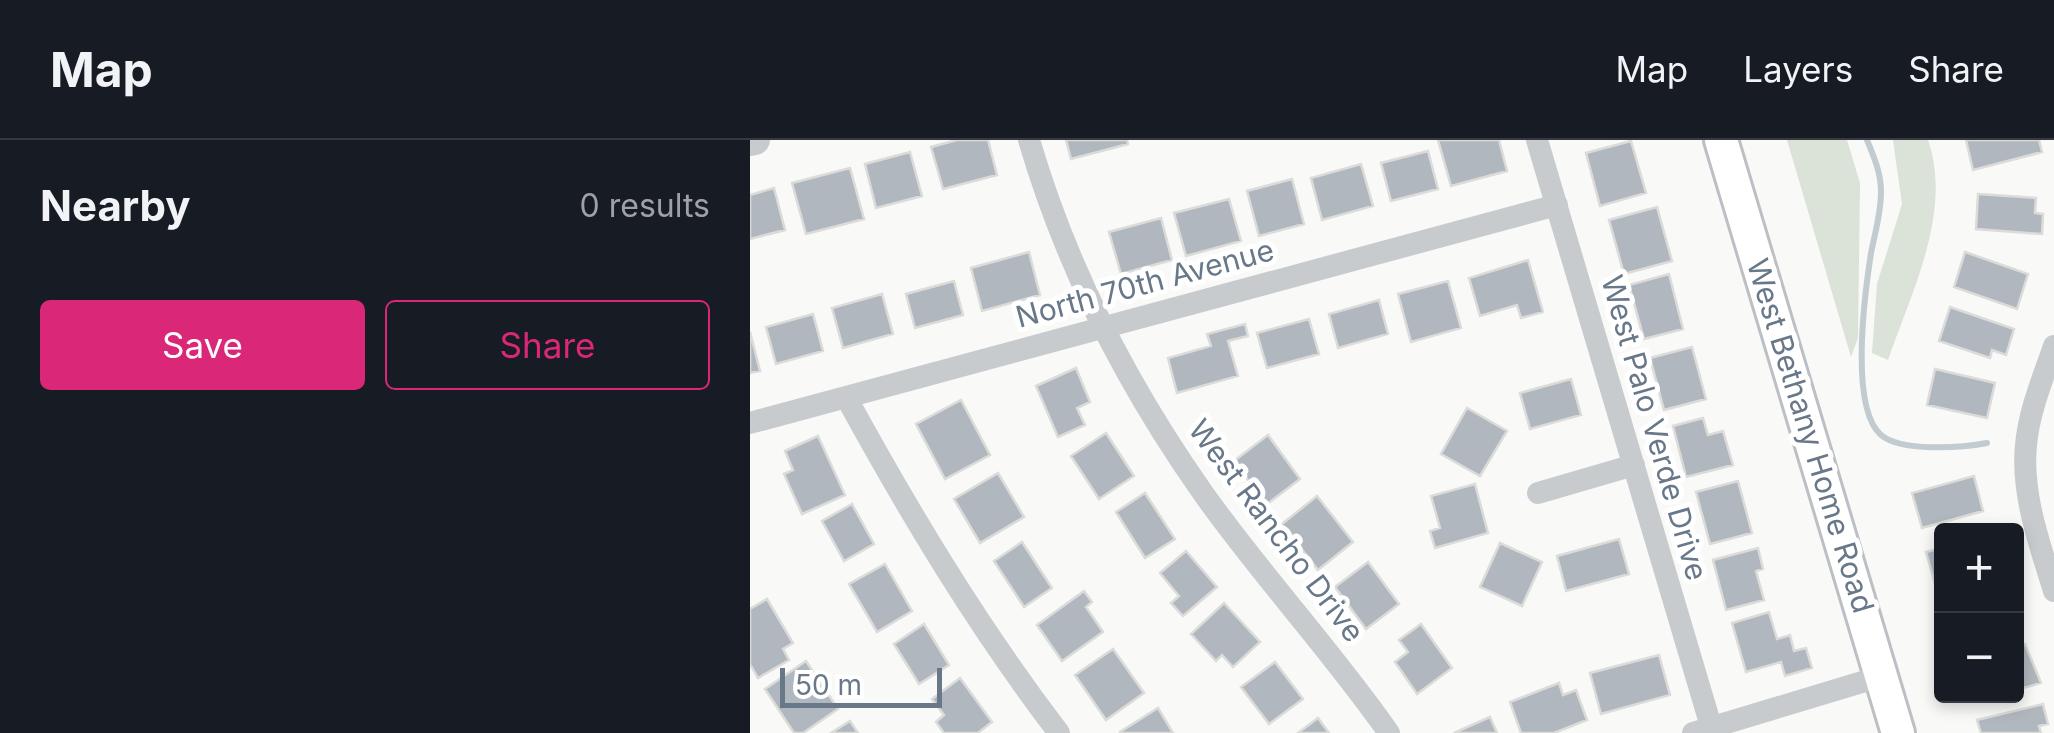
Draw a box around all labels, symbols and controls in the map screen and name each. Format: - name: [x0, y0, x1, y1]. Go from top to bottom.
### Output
- text: Map: [50, 40, 153, 99]
- text: Map: [1616, 48, 1688, 90]
- text: Layers: [1743, 48, 1853, 90]
- text: Share: [1908, 48, 2004, 90]
- text: Nearby: [40, 180, 191, 231]
- text: 0 results: [580, 186, 710, 225]
- street label: North 70th Avenue: [1012, 231, 1278, 335]
- street label: West Bethany Home Road: [1740, 254, 1882, 617]
- street label: West Palo Verde Drive: [1594, 271, 1716, 584]
- button: Save: [40, 300, 365, 390]
- button: Share: [385, 300, 710, 390]
- street label: West Rancho Drive: [1181, 412, 1372, 649]
- map controls: [1934, 523, 2024, 703]
- button: +: [1934, 523, 2024, 613]
- button: −: [1934, 613, 2024, 703]
- scale bar: [780, 663, 942, 708]
- text: 50 m: [795, 668, 862, 702]

